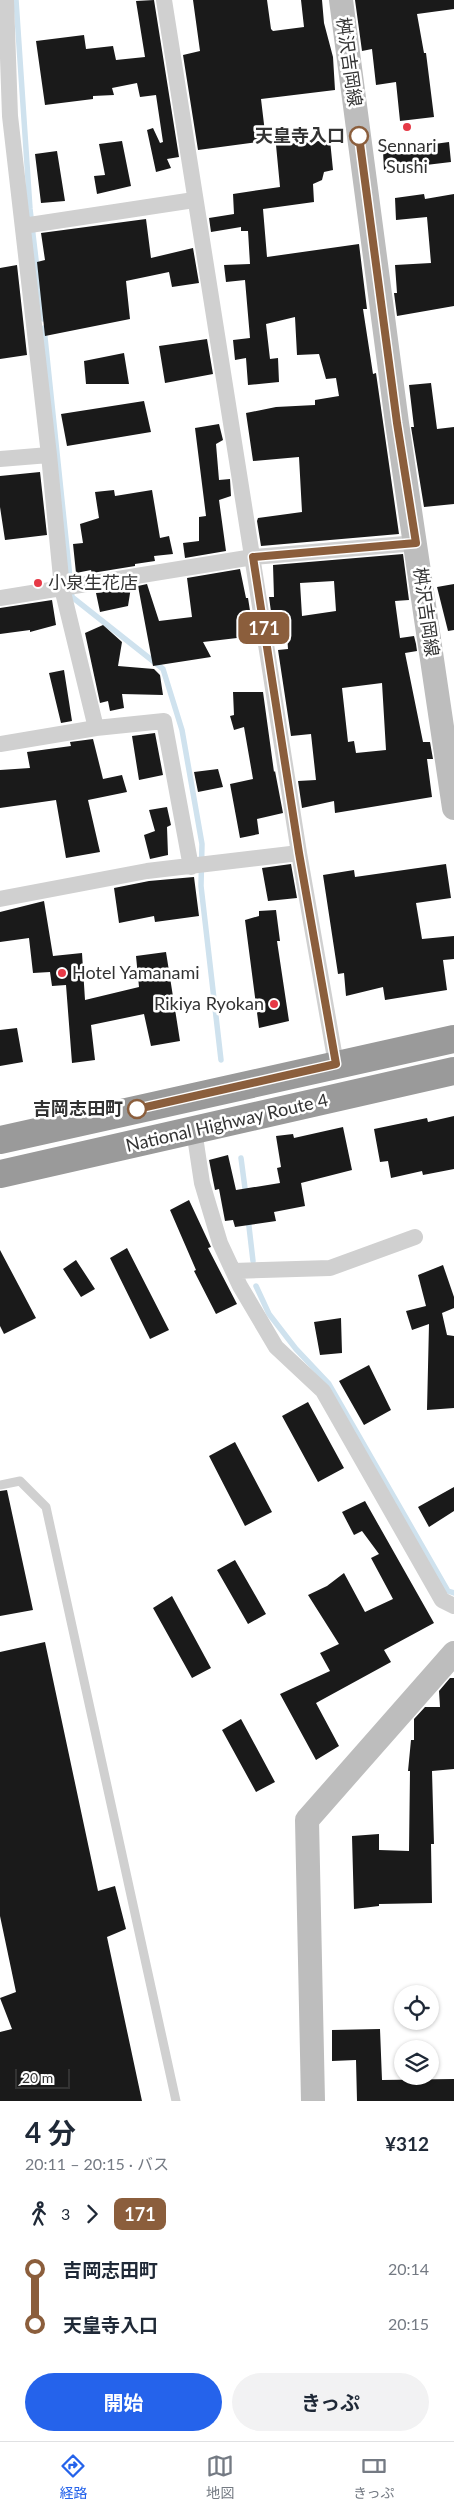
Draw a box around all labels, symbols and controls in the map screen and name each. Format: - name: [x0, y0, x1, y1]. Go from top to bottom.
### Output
- street label: 桝沢吉岡線: [333, 16, 367, 108]
- marker: Sennari Sushi: [401, 121, 413, 133]
- place label: 天皇寺入口: [255, 124, 345, 146]
- marker: 天皇寺入口: [349, 126, 369, 146]
- place label: Sennari Sushi: [377, 134, 437, 177]
- street label: 桝沢吉岡線: [410, 566, 444, 658]
- place label: 小泉生花店: [48, 571, 138, 593]
- marker: 小泉生花店: [32, 577, 44, 589]
- line badge: 171: [235, 612, 293, 644]
- text: 171: [248, 617, 280, 639]
- place label: Hotel Yamanami: [72, 961, 200, 983]
- marker: Hotel Yamanami: [56, 967, 68, 979]
- place label: Rikiya Ryokan: [154, 992, 264, 1014]
- marker: Rikiya Ryokan: [268, 998, 280, 1010]
- street label: National Highway Route 4: [124, 1088, 330, 1156]
- place label: 吉岡志田町: [33, 1097, 123, 1119]
- marker: 吉岡志田町: [127, 1099, 147, 1119]
- map controls: [394, 1985, 439, 2085]
- button: locate: [394, 1985, 439, 2030]
- button: layers: [394, 2040, 439, 2085]
- scale bar: [15, 2066, 70, 2089]
- text: 20 m: [22, 2069, 53, 2086]
- text: 4 分: [25, 2115, 76, 2149]
- text: ¥312: [385, 2132, 429, 2155]
- text: 20:11 – 20:15 · バス: [25, 2154, 169, 2173]
- icon: walk: [25, 2200, 53, 2228]
- icon: forward: [78, 2200, 106, 2228]
- text: 171: [124, 2203, 156, 2225]
- text: 3: [61, 2204, 70, 2223]
- text: 吉岡志田町: [63, 2258, 158, 2281]
- text: 20:14: [388, 2259, 429, 2278]
- text: 天皇寺入口: [63, 2313, 158, 2336]
- text: 20:15: [388, 2314, 429, 2333]
- button: 開始: [25, 2373, 222, 2431]
- button: きっぷ: [232, 2373, 429, 2431]
- tab: 経路: [59, 2452, 87, 2502]
- tab: 地図: [206, 2452, 234, 2502]
- tab: きっぷ: [353, 2452, 395, 2502]

